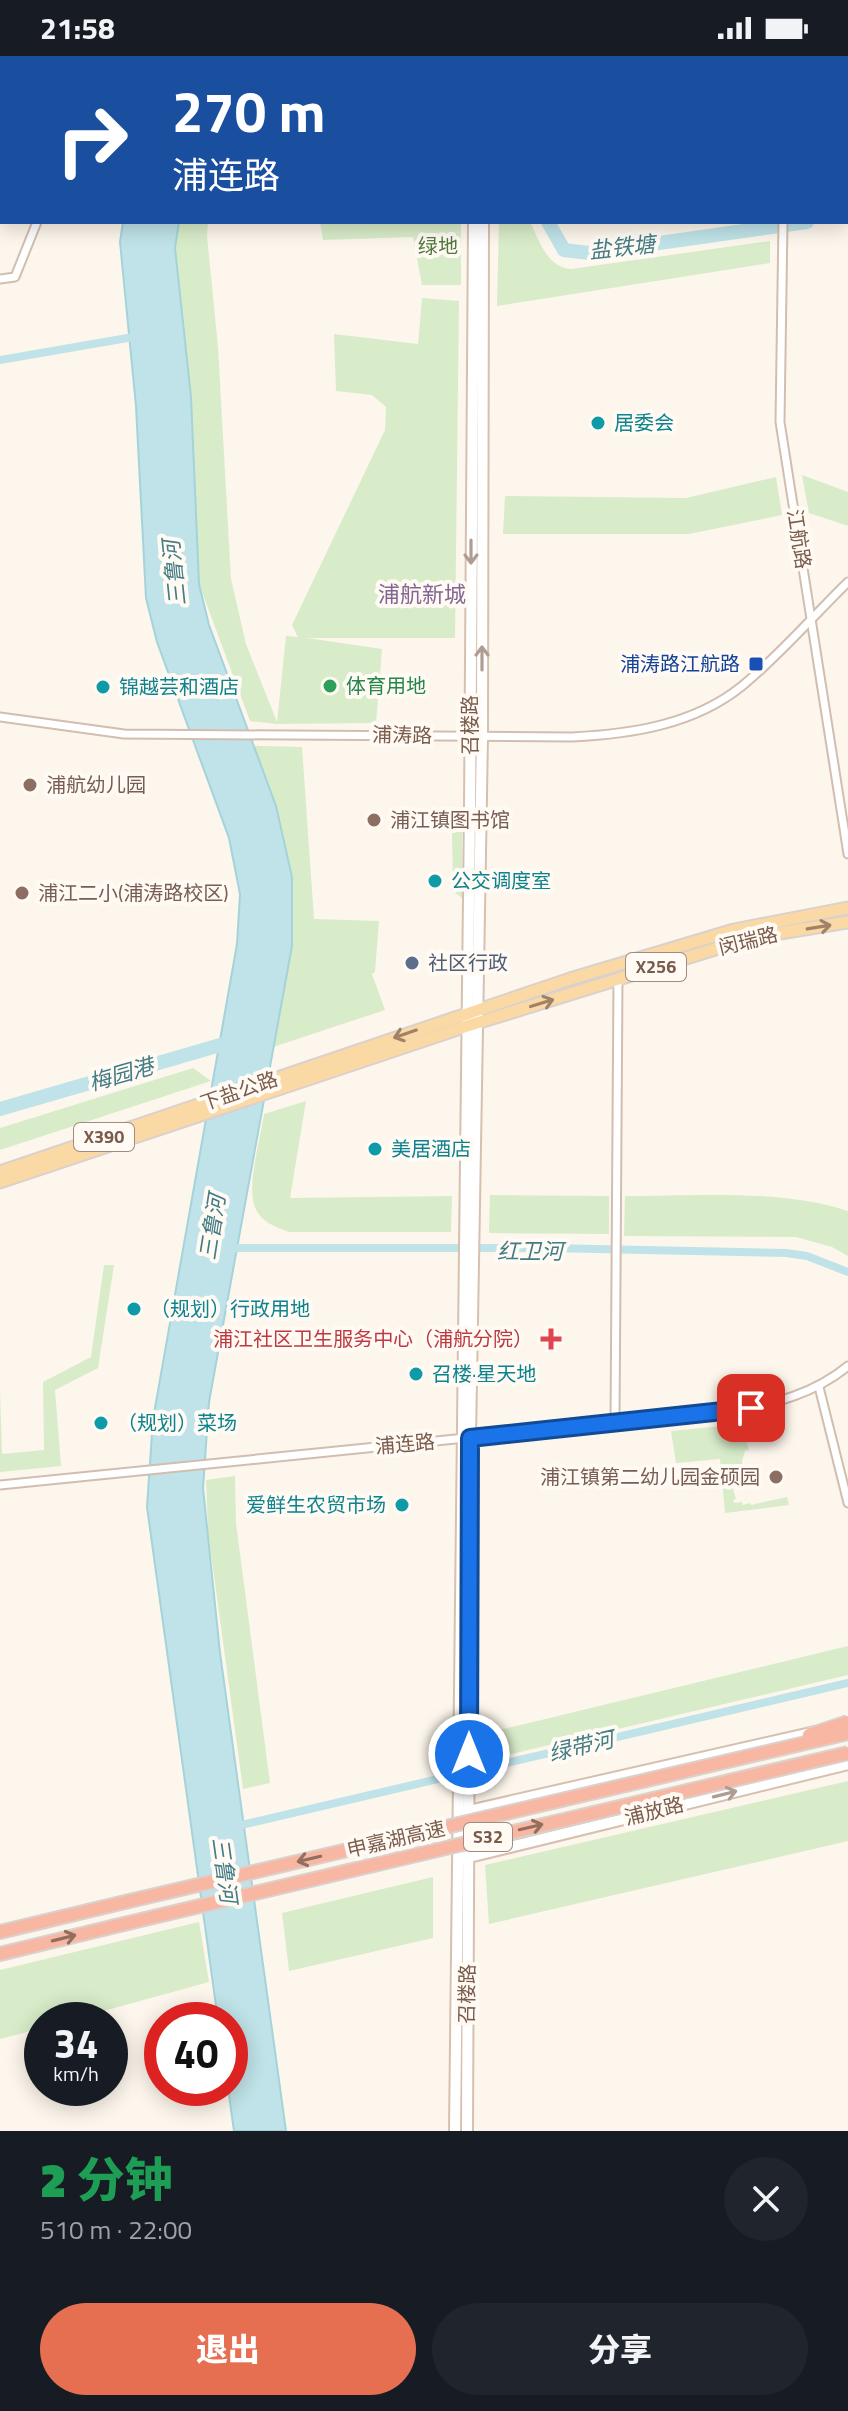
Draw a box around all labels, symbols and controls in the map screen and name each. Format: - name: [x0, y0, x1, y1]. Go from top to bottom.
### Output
- text: 21:58: [40, 5, 115, 51]
- text: 270 m: [172, 69, 325, 154]
- icon: right: [40, 88, 144, 192]
- text: 浦连路: [172, 147, 280, 202]
- water label: 盐铁塘: [587, 226, 661, 267]
- park label: 绿地: [418, 230, 458, 261]
- place label: 居委会: [614, 407, 674, 438]
- marker: 居委会: [589, 414, 607, 432]
- street label: 江航路: [779, 507, 819, 571]
- water label: 三鲁河: [153, 534, 194, 608]
- one-way arrow: [463, 538, 478, 565]
- district label: 浦航新城: [378, 577, 466, 611]
- one-way arrow: [474, 645, 490, 672]
- place label: 浦涛路江航路: [620, 648, 740, 679]
- marker: 浦涛路江航路: [747, 655, 765, 673]
- place label: 体育用地: [346, 670, 426, 701]
- place label: 锦越芸和酒店: [119, 671, 239, 702]
- marker: 体育用地: [321, 677, 339, 695]
- marker: 锦越芸和酒店: [94, 678, 112, 696]
- street label: 召楼路: [454, 695, 485, 755]
- street label: 浦涛路: [372, 718, 432, 751]
- place label: 浦航幼儿园: [46, 769, 146, 800]
- marker: 浦航幼儿园: [21, 776, 39, 794]
- place label: 浦江镇图书馆: [390, 804, 510, 835]
- marker: 浦江镇图书馆: [365, 811, 383, 829]
- place label: 公交调度室: [451, 865, 551, 896]
- marker: 公交调度室: [426, 872, 444, 890]
- place label: 浦江二小(浦涛路校区): [38, 877, 229, 908]
- marker: 浦江二小(浦涛路校区): [13, 884, 31, 902]
- street label: 闵瑞路: [715, 918, 781, 963]
- one-way arrow: [806, 919, 831, 934]
- place label: 社区行政: [428, 947, 508, 978]
- road number: X256: [626, 953, 686, 981]
- marker: 社区行政: [403, 954, 421, 972]
- one-way arrow: [529, 995, 554, 1009]
- one-way arrow: [392, 1028, 417, 1043]
- water label: 梅园港: [85, 1048, 160, 1099]
- street label: 下盐公路: [196, 1063, 282, 1118]
- road number: X390: [74, 1123, 134, 1151]
- place label: 美居酒店: [391, 1133, 471, 1164]
- marker: 美居酒店: [366, 1140, 384, 1158]
- water label: 三鲁河: [190, 1188, 235, 1262]
- water label: 红卫河: [497, 1234, 567, 1268]
- place label: （规划）行政用地: [150, 1293, 310, 1324]
- marker: （规划）行政用地: [125, 1300, 143, 1318]
- place label: 浦江社区卫生服务中心（浦航分院）: [213, 1323, 533, 1354]
- marker: 浦江社区卫生服务中心（浦航分院）: [540, 1328, 562, 1350]
- place label: 召楼·星天地: [432, 1358, 536, 1389]
- marker: 召楼·星天地: [407, 1365, 425, 1383]
- pin: [717, 1374, 785, 1442]
- icon: arrive: [729, 1386, 773, 1430]
- place label: （规划）菜场: [117, 1407, 237, 1438]
- marker: （规划）菜场: [92, 1414, 110, 1432]
- street label: 浦连路: [374, 1425, 436, 1462]
- place label: 浦江镇第二幼儿园金硕园: [540, 1461, 760, 1492]
- marker: 浦江镇第二幼儿园金硕园: [767, 1468, 785, 1486]
- place label: 爱鲜生农贸市场: [246, 1489, 386, 1520]
- marker: 爱鲜生农贸市场: [393, 1496, 411, 1514]
- position arrow: [427, 1712, 511, 1796]
- water label: 绿带河: [545, 1721, 621, 1770]
- one-way arrow: [712, 1785, 738, 1800]
- street label: 浦放路: [621, 1788, 687, 1833]
- street label: 申嘉湖高速: [344, 1812, 448, 1865]
- one-way arrow: [517, 1819, 543, 1834]
- road number: S32: [464, 1823, 512, 1851]
- water label: 三鲁河: [204, 1835, 247, 1909]
- one-way arrow: [296, 1853, 322, 1868]
- one-way arrow: [51, 1930, 76, 1945]
- street label: 召楼路: [450, 1964, 483, 2024]
- speed limit sign: 40: [144, 2002, 248, 2106]
- text: 34: [54, 2013, 98, 2074]
- text: km/h: [53, 2058, 99, 2089]
- text: 2 分钟: [40, 2143, 173, 2216]
- button: close: [724, 2157, 808, 2241]
- text: 510 m · 22:00: [40, 2210, 192, 2249]
- button: 退出: [40, 2303, 416, 2395]
- button: 分享: [432, 2303, 808, 2395]

